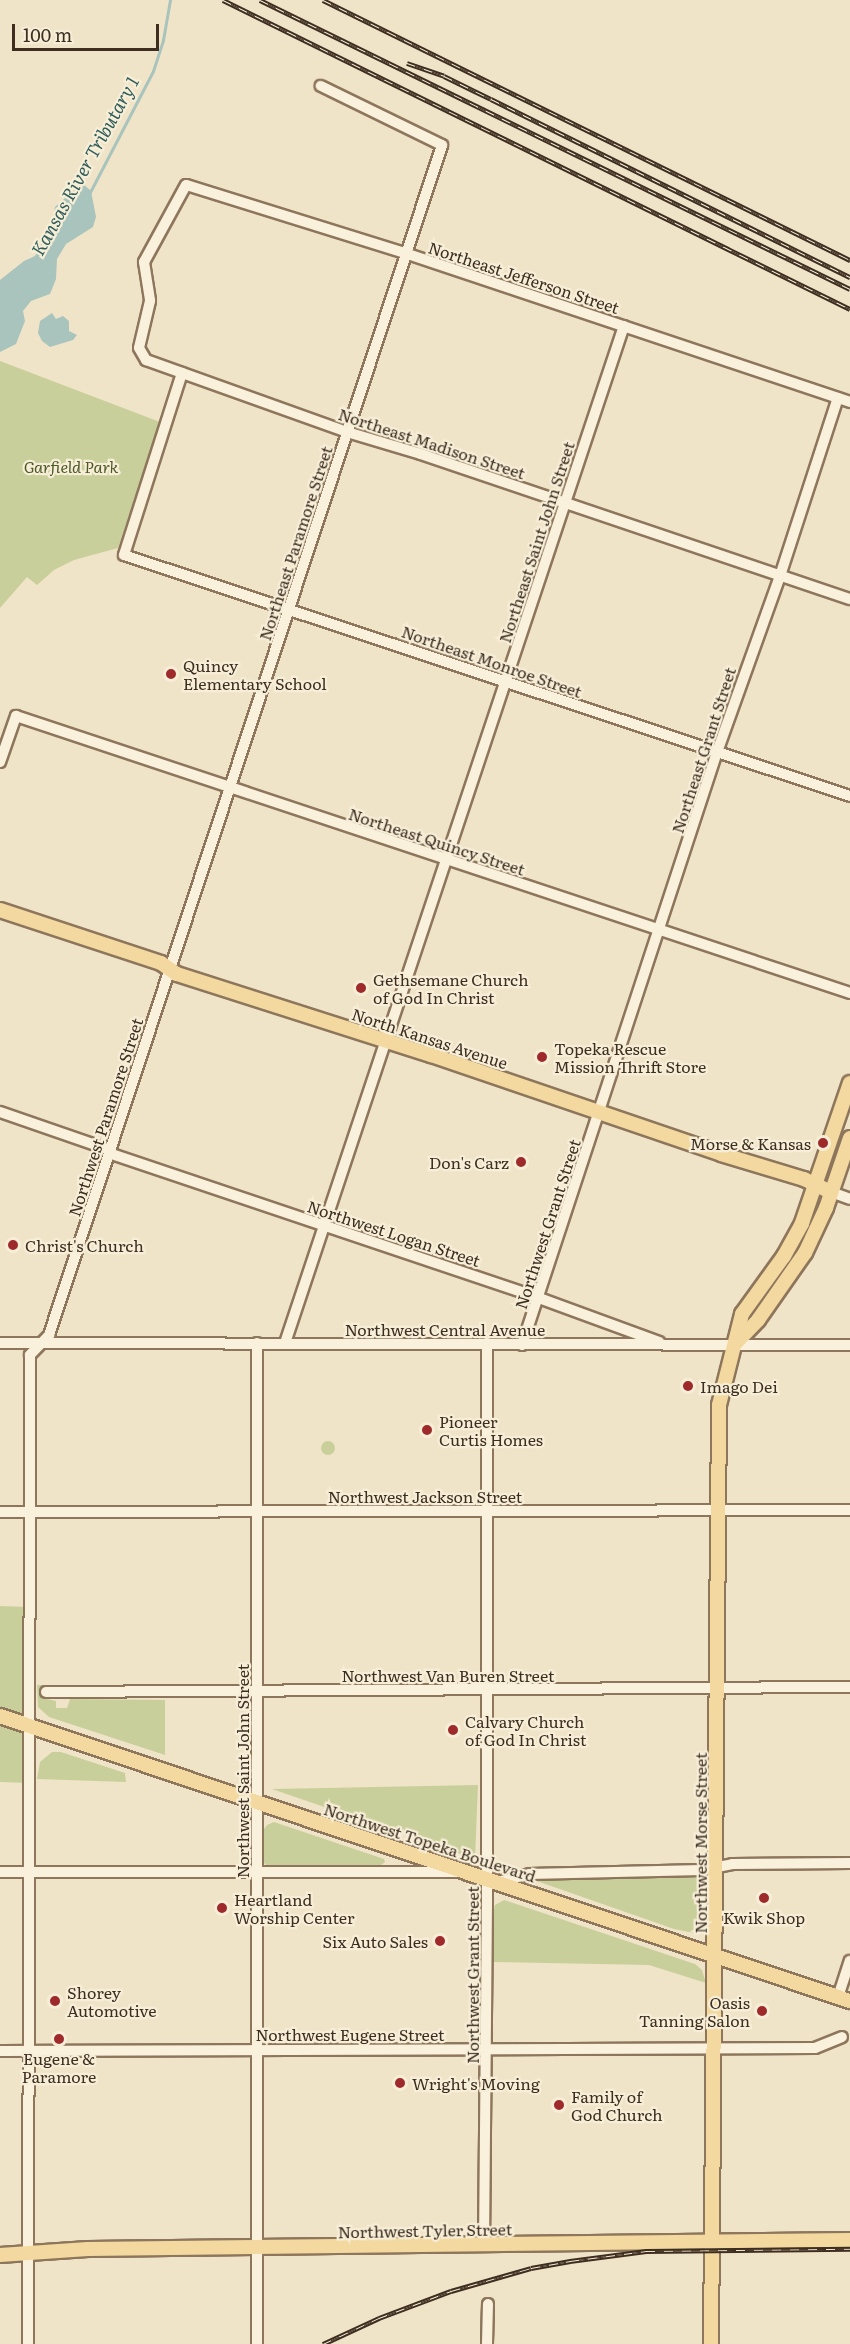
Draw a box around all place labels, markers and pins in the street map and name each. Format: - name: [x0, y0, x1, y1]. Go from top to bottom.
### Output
- place label: Quincy Elementary School: [183, 655, 327, 693]
- marker: Quincy Elementary School: [164, 667, 178, 681]
- place label: Gethsemane Church of God In Christ: [373, 969, 529, 1007]
- marker: Gethsemane Church of God In Christ: [354, 981, 368, 995]
- place label: Topeka Rescue Mission Thrift Store: [554, 1038, 706, 1076]
- marker: Topeka Rescue Mission Thrift Store: [535, 1050, 549, 1064]
- place label: Morse & Kansas: [690, 1133, 811, 1153]
- marker: Morse & Kansas: [816, 1136, 830, 1150]
- place label: Don's Carz: [429, 1152, 509, 1172]
- marker: Don's Carz: [514, 1155, 528, 1169]
- place label: Christ's Church: [25, 1235, 144, 1255]
- marker: Christ's Church: [6, 1238, 20, 1252]
- place label: Imago Dei: [700, 1376, 778, 1396]
- marker: Imago Dei: [681, 1379, 695, 1393]
- place label: Pioneer Curtis Homes: [439, 1411, 543, 1449]
- marker: Pioneer Curtis Homes: [420, 1423, 434, 1437]
- place label: Calvary Church of God In Christ: [465, 1711, 586, 1749]
- marker: Calvary Church of God In Christ: [446, 1723, 460, 1737]
- place label: Heartland Worship Center: [234, 1889, 355, 1927]
- marker: Kwik Shop: [757, 1891, 771, 1905]
- marker: Heartland Worship Center: [215, 1901, 229, 1915]
- place label: Kwik Shop: [723, 1907, 805, 1927]
- place label: Six Auto Sales: [323, 1931, 428, 1951]
- marker: Six Auto Sales: [433, 1934, 447, 1948]
- place label: Shorey Automotive: [67, 1982, 157, 2020]
- place label: Oasis Tanning Salon: [639, 1992, 750, 2030]
- marker: Shorey Automotive: [48, 1994, 62, 2008]
- marker: Oasis Tanning Salon: [755, 2004, 769, 2018]
- marker: Eugene & Paramore: [52, 2032, 66, 2046]
- place label: Eugene & Paramore: [22, 2048, 96, 2086]
- place label: Wright's Moving: [412, 2073, 540, 2093]
- marker: Wright's Moving: [393, 2076, 407, 2090]
- place label: Family of God Church: [571, 2086, 663, 2124]
- marker: Family of God Church: [552, 2098, 566, 2112]

